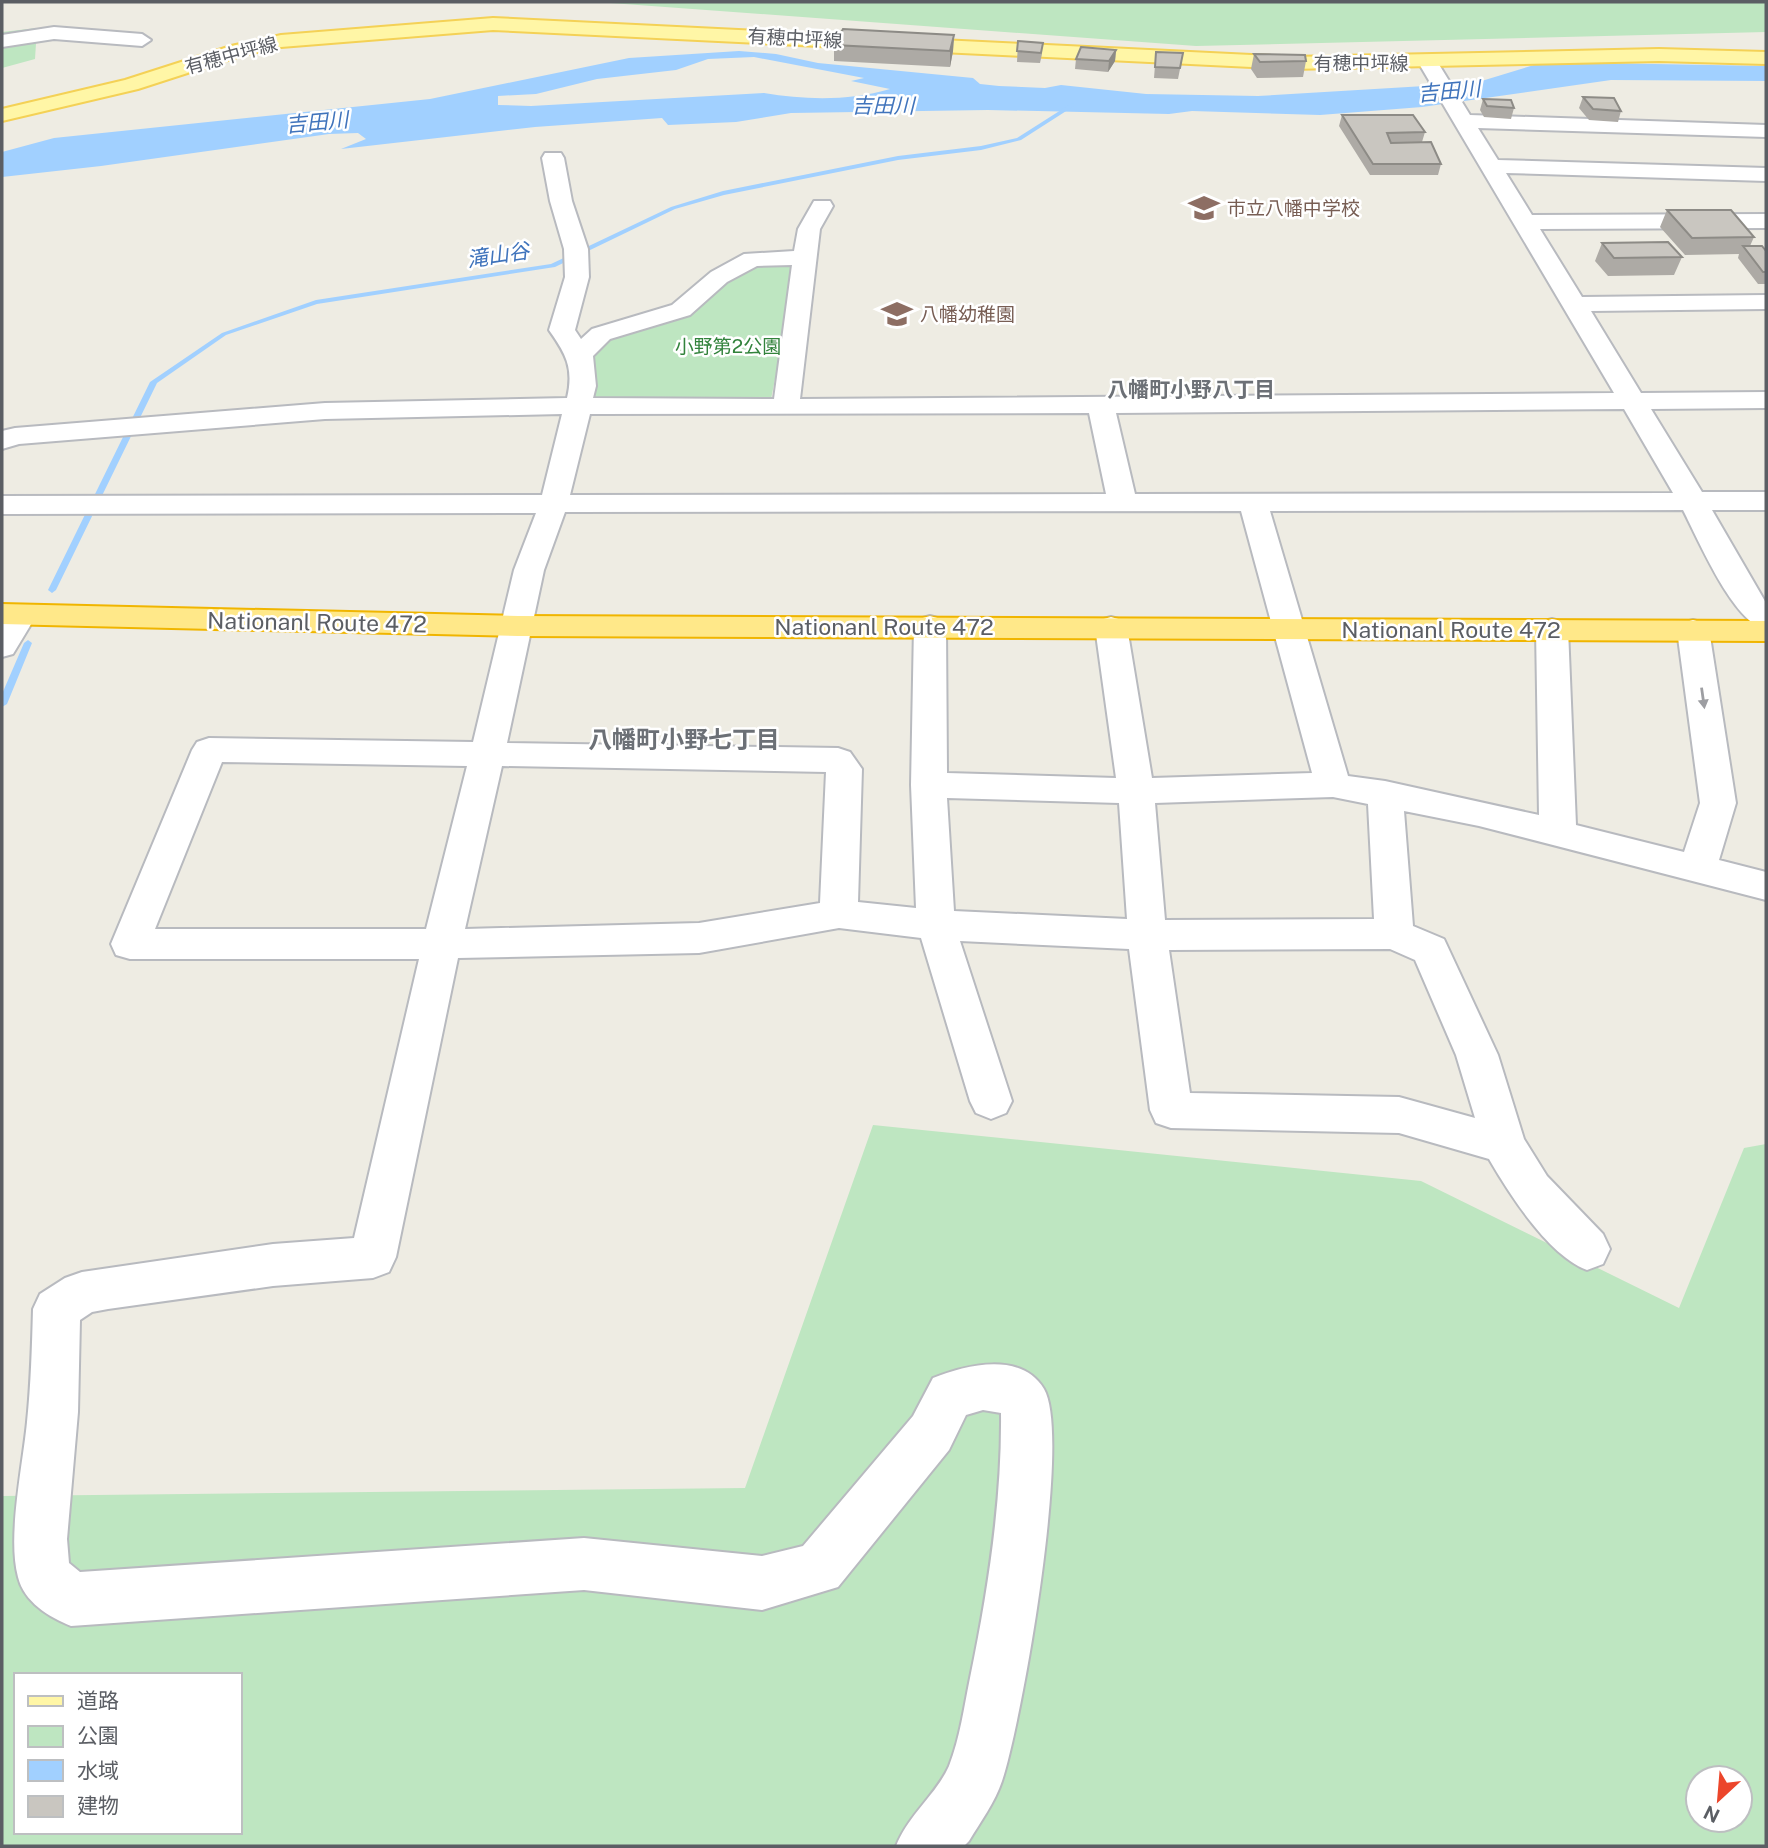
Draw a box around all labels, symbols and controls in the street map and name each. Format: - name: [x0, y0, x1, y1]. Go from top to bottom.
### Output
- street label: 有穂中坪線: [747, 25, 843, 51]
- street label: 有穂中坪線: [182, 32, 280, 78]
- street label: 有穂中坪線: [1313, 52, 1409, 74]
- water label: 吉田川: [1417, 76, 1483, 106]
- water label: 吉田川: [852, 93, 916, 118]
- water label: 吉田川: [285, 107, 351, 137]
- school or university icon: 市立八幡中学校: [1187, 191, 1221, 225]
- place label: 市立八幡中学校: [1227, 197, 1360, 219]
- water label: 滝山谷: [465, 237, 533, 272]
- school or university icon: 八幡幼稚園: [880, 297, 914, 331]
- place label: 八幡幼稚園: [920, 303, 1015, 325]
- park label: 小野第2公園: [675, 335, 781, 357]
- district label: 八幡町小野八丁目: [1107, 377, 1275, 402]
- street label: Nationanl Route 472: [207, 607, 427, 637]
- street label: Nationanl Route 472: [774, 613, 994, 640]
- street label: Nationanl Route 472: [1341, 616, 1561, 643]
- one-way arrow: [1698, 687, 1709, 709]
- district label: 八幡町小野七丁目: [588, 725, 780, 753]
- legend: [14, 1673, 242, 1834]
- text: 道路: [77, 1688, 119, 1713]
- text: 公園: [77, 1723, 119, 1748]
- text: 水域: [77, 1758, 119, 1783]
- north arrow: [1684, 1764, 1754, 1834]
- text: 建物: [77, 1793, 119, 1818]
- text: N: [1700, 1801, 1723, 1827]

